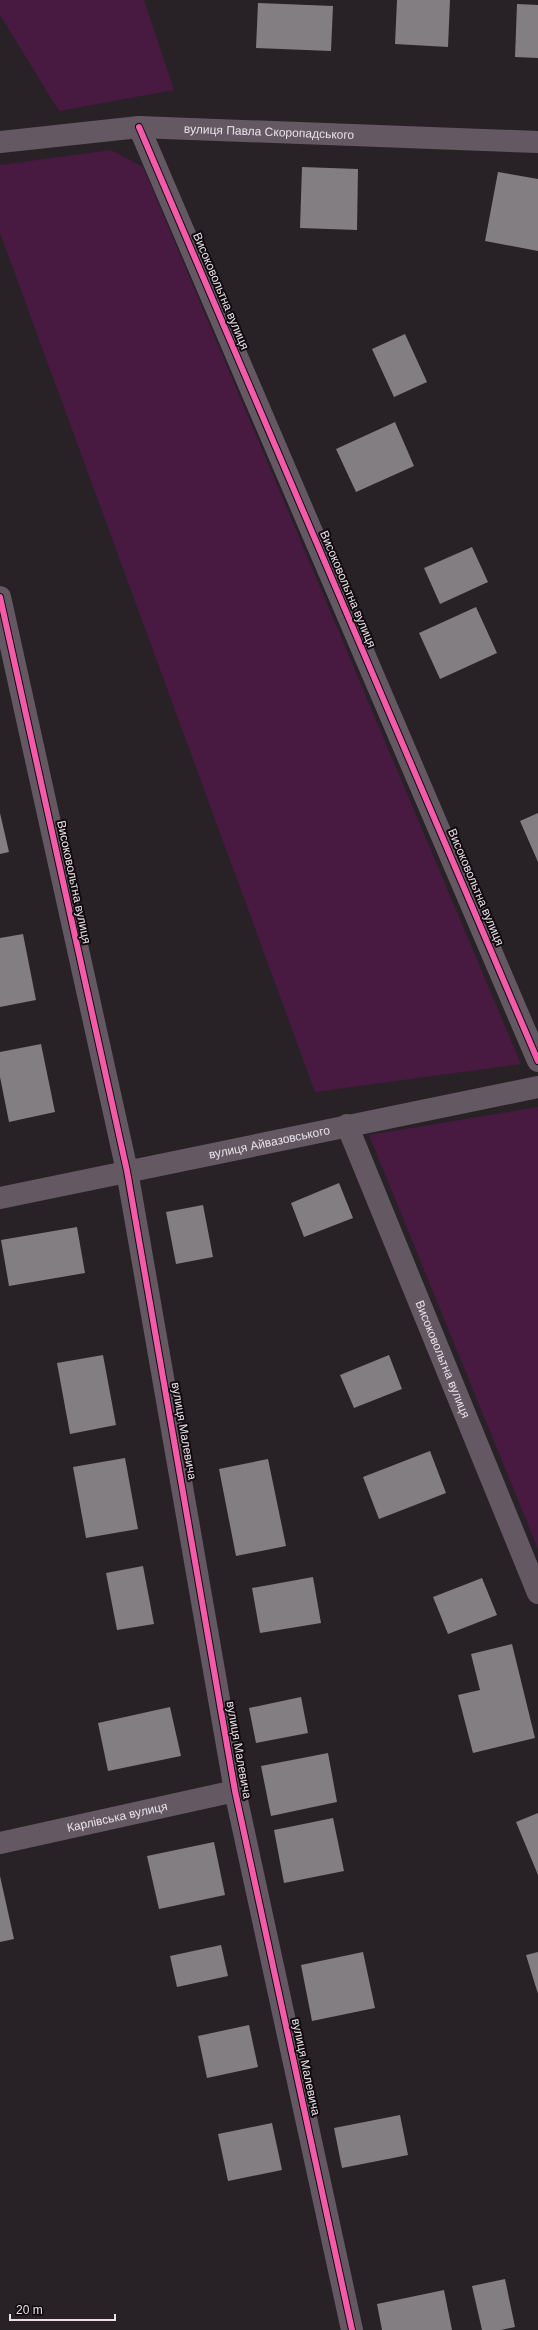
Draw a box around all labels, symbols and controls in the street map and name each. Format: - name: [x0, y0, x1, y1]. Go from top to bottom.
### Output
- street label: вулиця Павла Скоропадського: [184, 122, 355, 142]
- street label: Високовольтна вулиця: [190, 230, 252, 352]
- street label: Високовольтна вулиця: [317, 528, 379, 650]
- street label: Високовольтна вулиця: [54, 819, 94, 945]
- street label: Високовольтна вулиця: [445, 826, 507, 948]
- street label: вулиця Айвазовського: [208, 1123, 331, 1162]
- street label: Високовольтна вулиця: [412, 1298, 473, 1420]
- street label: вулиця Малевича: [169, 1381, 200, 1481]
- street label: вулиця Малевича: [224, 1700, 255, 1800]
- street label: Карлівська вулиця: [66, 1799, 169, 1835]
- street label: вулиця Малевича: [289, 2017, 323, 2117]
- scale bar: [10, 2296, 115, 2322]
- text: 20 m: [16, 2303, 43, 2317]

